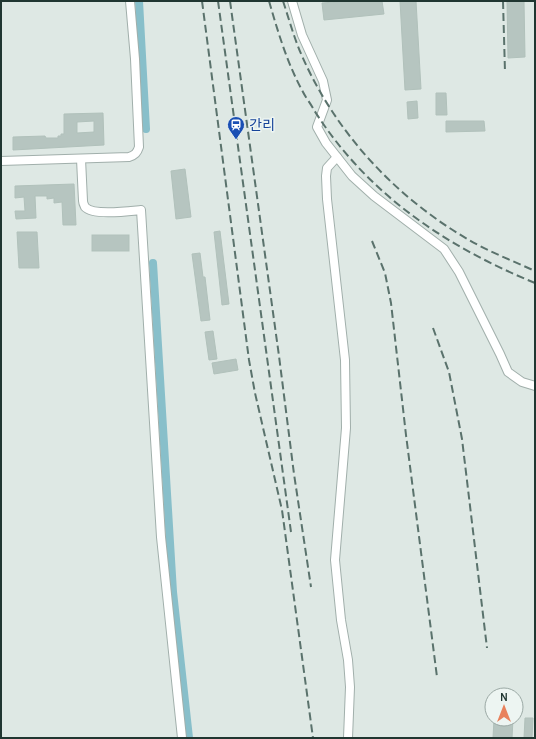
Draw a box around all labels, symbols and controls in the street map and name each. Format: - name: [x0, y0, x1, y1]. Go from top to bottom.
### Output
- station icon: 간리: [226, 115, 246, 140]
- place label: 간리: [249, 117, 275, 134]
- north arrow: [484, 687, 524, 727]
- text: N: [500, 691, 508, 704]

